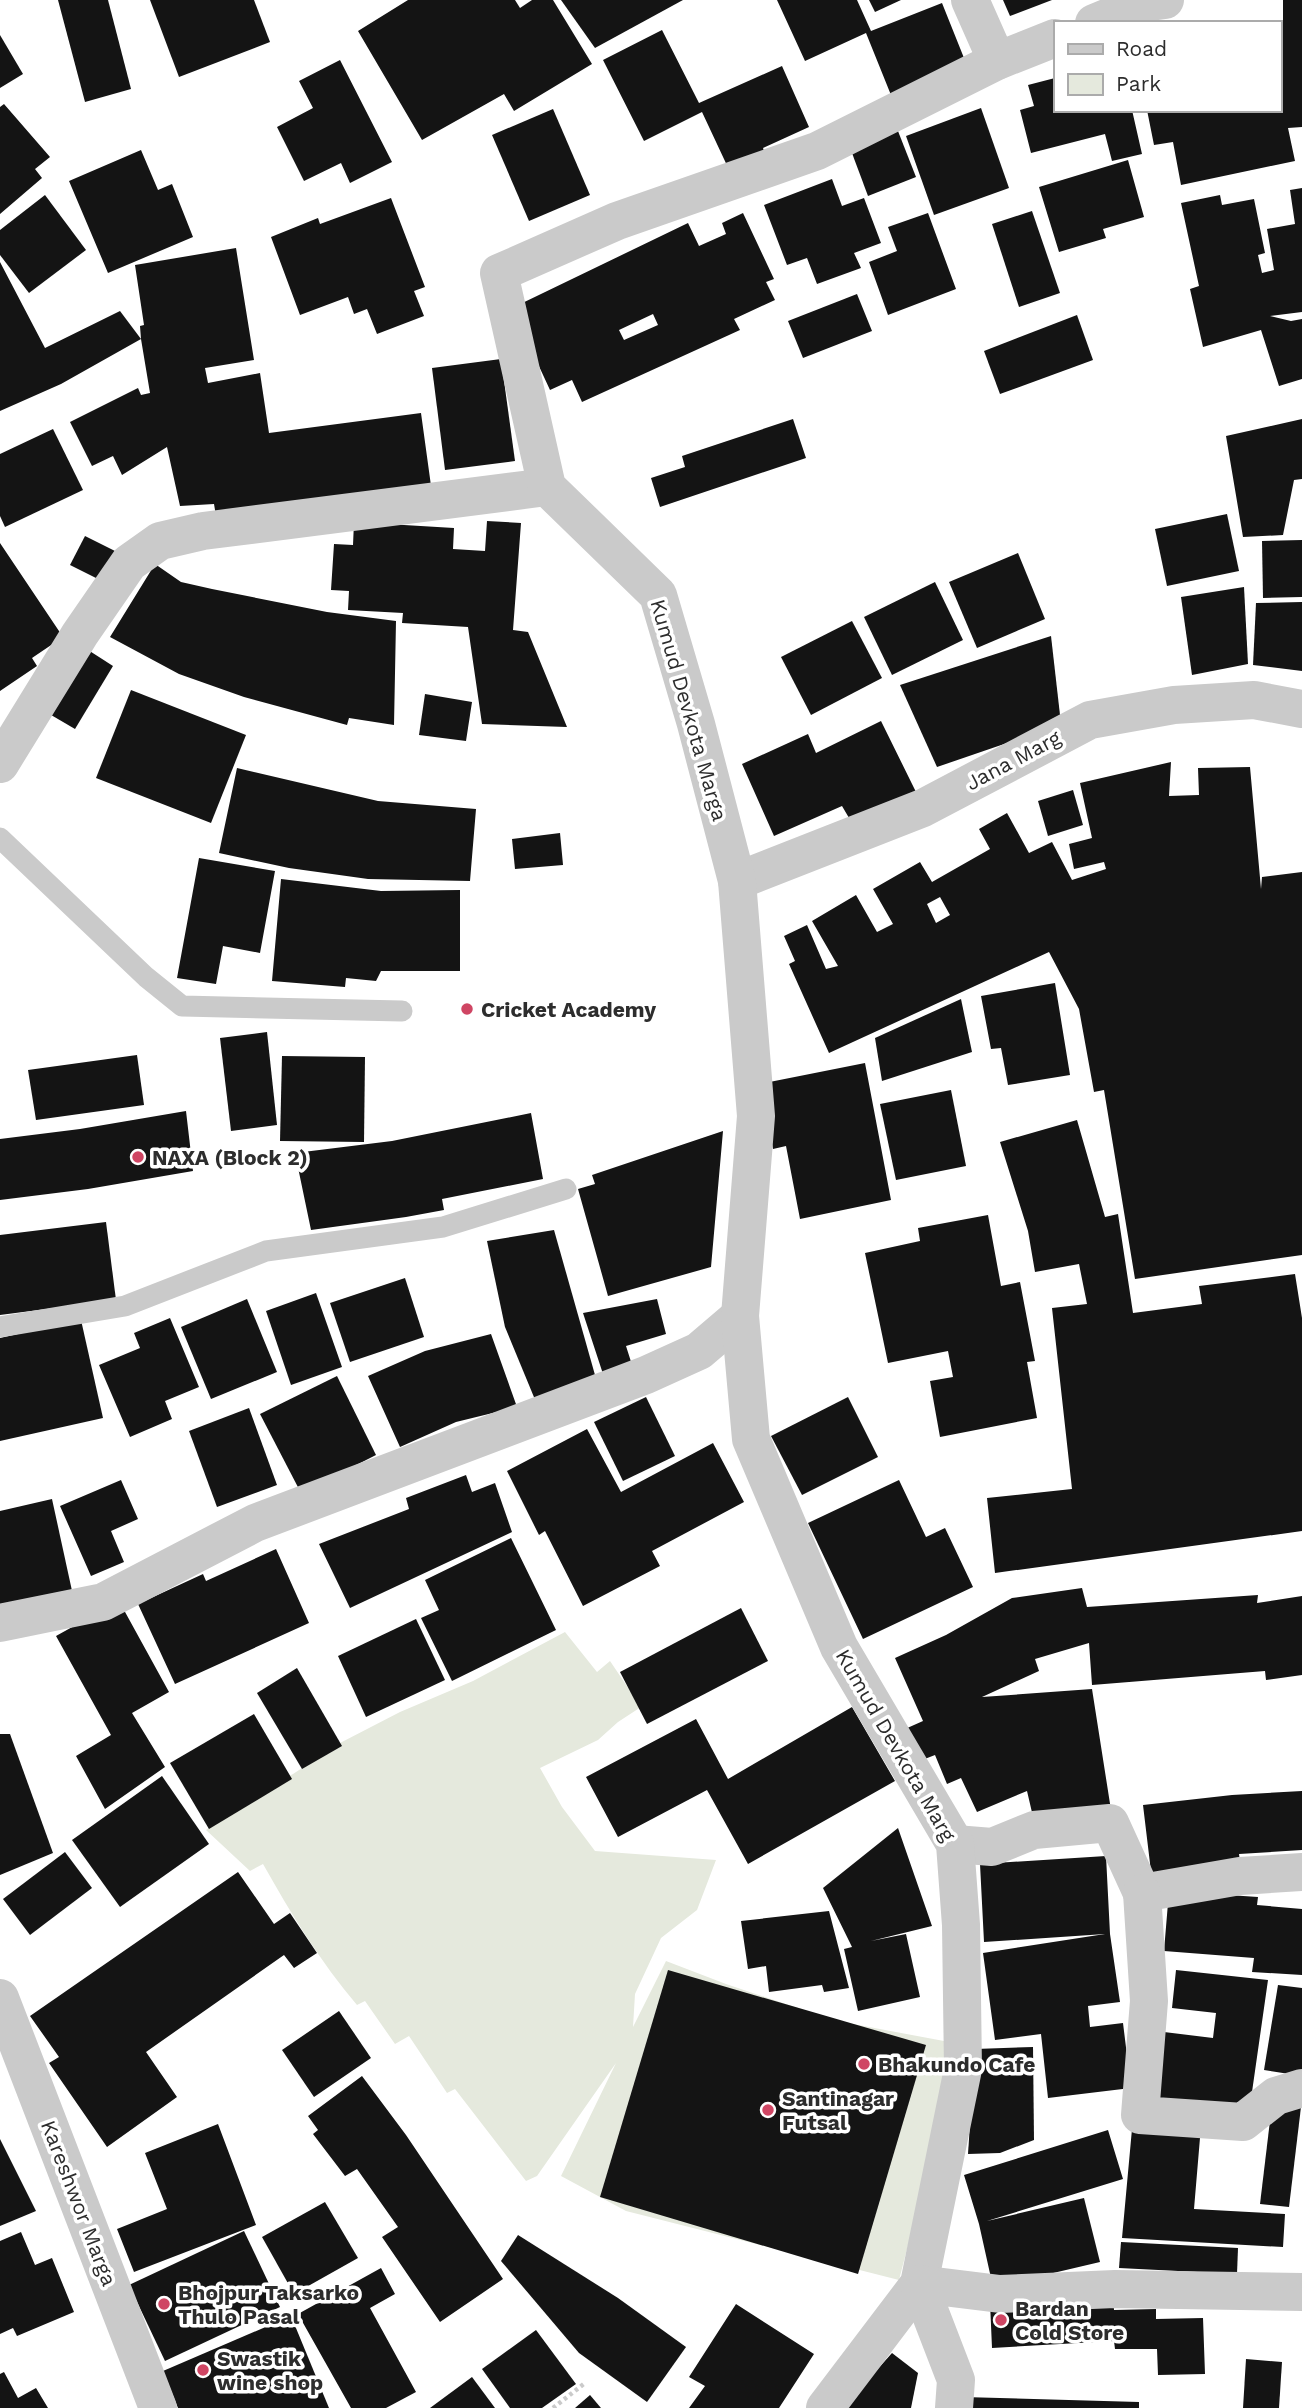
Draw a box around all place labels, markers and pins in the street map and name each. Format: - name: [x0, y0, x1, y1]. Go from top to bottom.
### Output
- place label: Cricket Academy: [481, 997, 656, 1022]
- marker: Cricket Academy: [459, 1001, 475, 1017]
- place label: NAXA (Block 2): [152, 1145, 308, 1170]
- marker: NAXA (Block 2): [130, 1149, 146, 1165]
- place label: Bhakundo Cafe: [878, 2052, 1035, 2077]
- marker: Bhakundo Cafe: [856, 2056, 872, 2072]
- place label: Santinagar Futsal: [782, 2086, 894, 2135]
- marker: Santinagar Futsal: [760, 2102, 776, 2118]
- place label: Bhojpur Taksarko Thulo Pasal: [178, 2280, 359, 2329]
- marker: Bhojpur Taksarko Thulo Pasal: [156, 2296, 172, 2312]
- place label: Bardan Cold Store: [1015, 2296, 1124, 2345]
- marker: Bardan Cold Store: [993, 2312, 1009, 2328]
- place label: Swastik wine shop: [217, 2346, 323, 2395]
- marker: Swastik wine shop: [195, 2362, 211, 2378]

